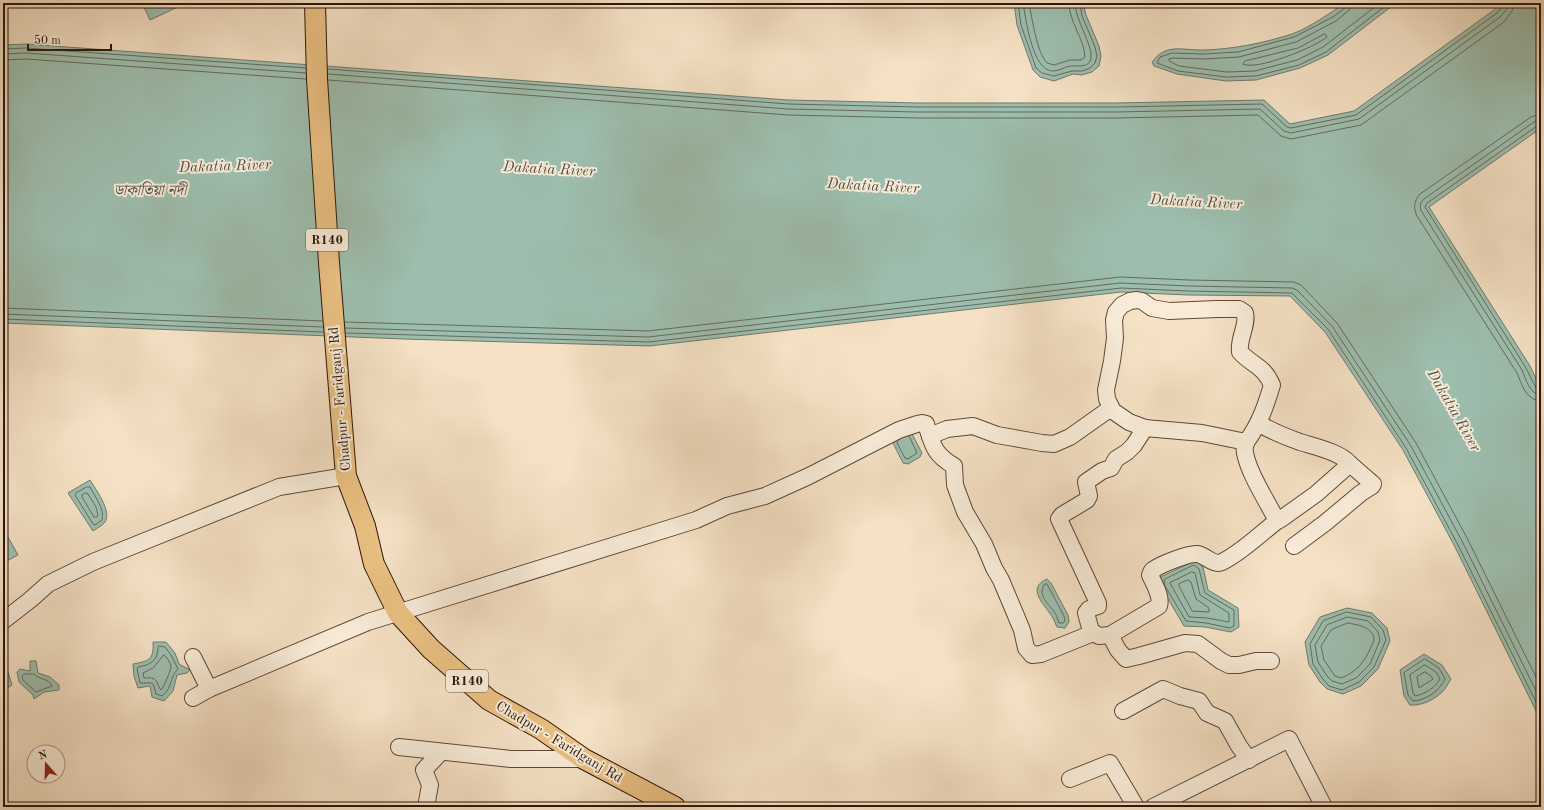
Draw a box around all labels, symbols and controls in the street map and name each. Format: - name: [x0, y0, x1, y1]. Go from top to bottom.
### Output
- scale bar: [28, 26, 111, 52]
- text: 50 m: [34, 34, 61, 47]
- water label: Dakatia River: [178, 158, 272, 176]
- water label: Dakatia River: [502, 160, 596, 180]
- water label: Dakatia River: [826, 177, 920, 197]
- water label: ডাকাতিয়া নদী: [114, 181, 188, 199]
- water label: Dakatia River: [1149, 193, 1243, 213]
- road number: R140: [306, 229, 348, 251]
- street label: Chadpur - Faridganj Rd: [327, 326, 353, 472]
- water label: Dakatia River: [1423, 366, 1483, 455]
- road number: R140: [446, 670, 488, 692]
- street label: Chadpur - Faridganj Rd: [493, 699, 625, 785]
- north arrow: [26, 744, 66, 784]
- text: N: [37, 749, 49, 763]

